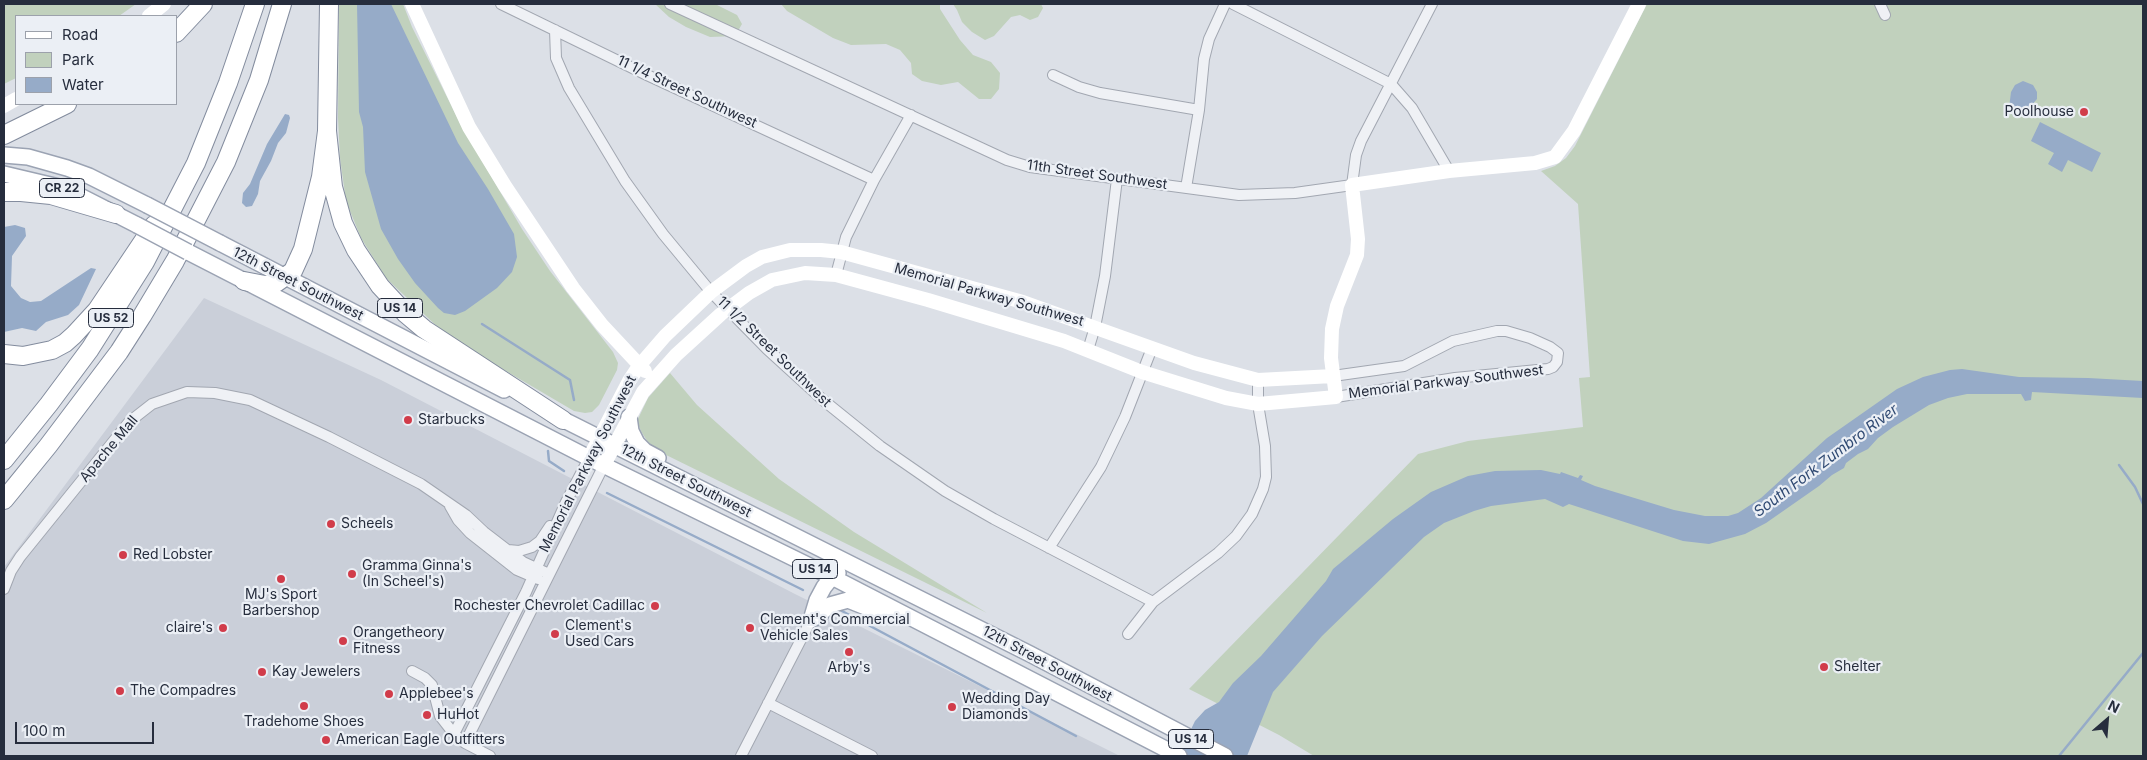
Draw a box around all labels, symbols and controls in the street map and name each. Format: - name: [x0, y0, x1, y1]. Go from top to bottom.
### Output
- legend: [15, 15, 178, 105]
- text: Road: [62, 25, 98, 44]
- text: Park: [62, 50, 94, 69]
- street label: 11 1/4 Street Southwest: [614, 52, 760, 132]
- text: Water: [62, 75, 104, 94]
- place label: Poolhouse: [2004, 104, 2074, 120]
- marker: Poolhouse: [2078, 106, 2090, 118]
- street label: 11th Street Southwest: [1026, 157, 1168, 193]
- road number: CR 22: [40, 178, 84, 198]
- street label: 12th Street Southwest: [230, 244, 366, 324]
- street label: Memorial Parkway Southwest: [892, 260, 1086, 330]
- street label: 11 1/2 Street Southwest: [714, 293, 834, 411]
- road number: US 14: [378, 298, 422, 318]
- road number: US 52: [88, 308, 134, 328]
- street label: Memorial Parkway Southwest: [1348, 362, 1544, 402]
- street label: Memorial Parkway Southwest: [536, 373, 640, 555]
- water label: South Fork Zumbro River: [1750, 401, 1902, 521]
- street label: Apache Mall: [76, 412, 142, 486]
- place label: Starbucks: [418, 412, 485, 428]
- marker: Starbucks: [402, 414, 414, 426]
- street label: 12th Street Southwest: [618, 441, 754, 521]
- place label: Scheels: [341, 516, 393, 532]
- marker: Scheels: [325, 518, 337, 530]
- place label: Red Lobster: [133, 547, 213, 563]
- marker: Red Lobster: [117, 549, 129, 561]
- place label: Gramma Ginna's (In Scheel's): [362, 558, 472, 590]
- road number: US 14: [792, 560, 838, 578]
- marker: Gramma Ginna's (In Scheel's): [346, 568, 358, 580]
- marker: MJ's Sport Barbershop: [275, 573, 287, 585]
- place label: MJ's Sport Barbershop: [242, 587, 320, 620]
- place label: Rochester Chevrolet Cadillac: [454, 598, 645, 614]
- marker: Rochester Chevrolet Cadillac: [649, 600, 661, 612]
- place label: Clement's Commercial Vehicle Sales: [760, 612, 910, 644]
- place label: Clement's Used Cars: [565, 618, 634, 650]
- place label: claire's: [166, 620, 213, 636]
- marker: claire's: [217, 622, 229, 634]
- marker: Clement's Commercial Vehicle Sales: [744, 622, 756, 634]
- street label: 12th Street Southwest: [979, 623, 1115, 705]
- place label: Orangetheory Fitness: [353, 625, 445, 658]
- marker: Clement's Used Cars: [549, 628, 561, 640]
- marker: Orangetheory Fitness: [337, 635, 349, 647]
- marker: Arby's: [843, 646, 855, 658]
- place label: Shelter: [1834, 659, 1881, 675]
- place label: Arby's: [828, 660, 870, 676]
- marker: Shelter: [1818, 661, 1830, 673]
- place label: Kay Jewelers: [272, 664, 360, 680]
- marker: Kay Jewelers: [256, 666, 268, 678]
- place label: The Compadres: [130, 683, 236, 699]
- marker: The Compadres: [114, 685, 126, 697]
- place label: Applebee's: [399, 686, 474, 702]
- marker: Applebee's: [383, 688, 395, 700]
- place label: Wedding Day Diamonds: [962, 691, 1050, 724]
- north arrow: [2082, 695, 2132, 745]
- text: N: [2105, 696, 2123, 716]
- marker: Tradehome Shoes: [298, 700, 310, 712]
- marker: Wedding Day Diamonds: [946, 701, 958, 713]
- place label: HuHot: [437, 707, 479, 723]
- marker: HuHot: [421, 709, 433, 721]
- scale bar: [18, 712, 156, 744]
- place label: Tradehome Shoes: [244, 714, 364, 730]
- text: 100 m: [23, 721, 65, 740]
- road number: US 14: [1168, 730, 1214, 749]
- place label: American Eagle Outfitters: [336, 732, 505, 748]
- marker: American Eagle Outfitters: [320, 734, 332, 746]

